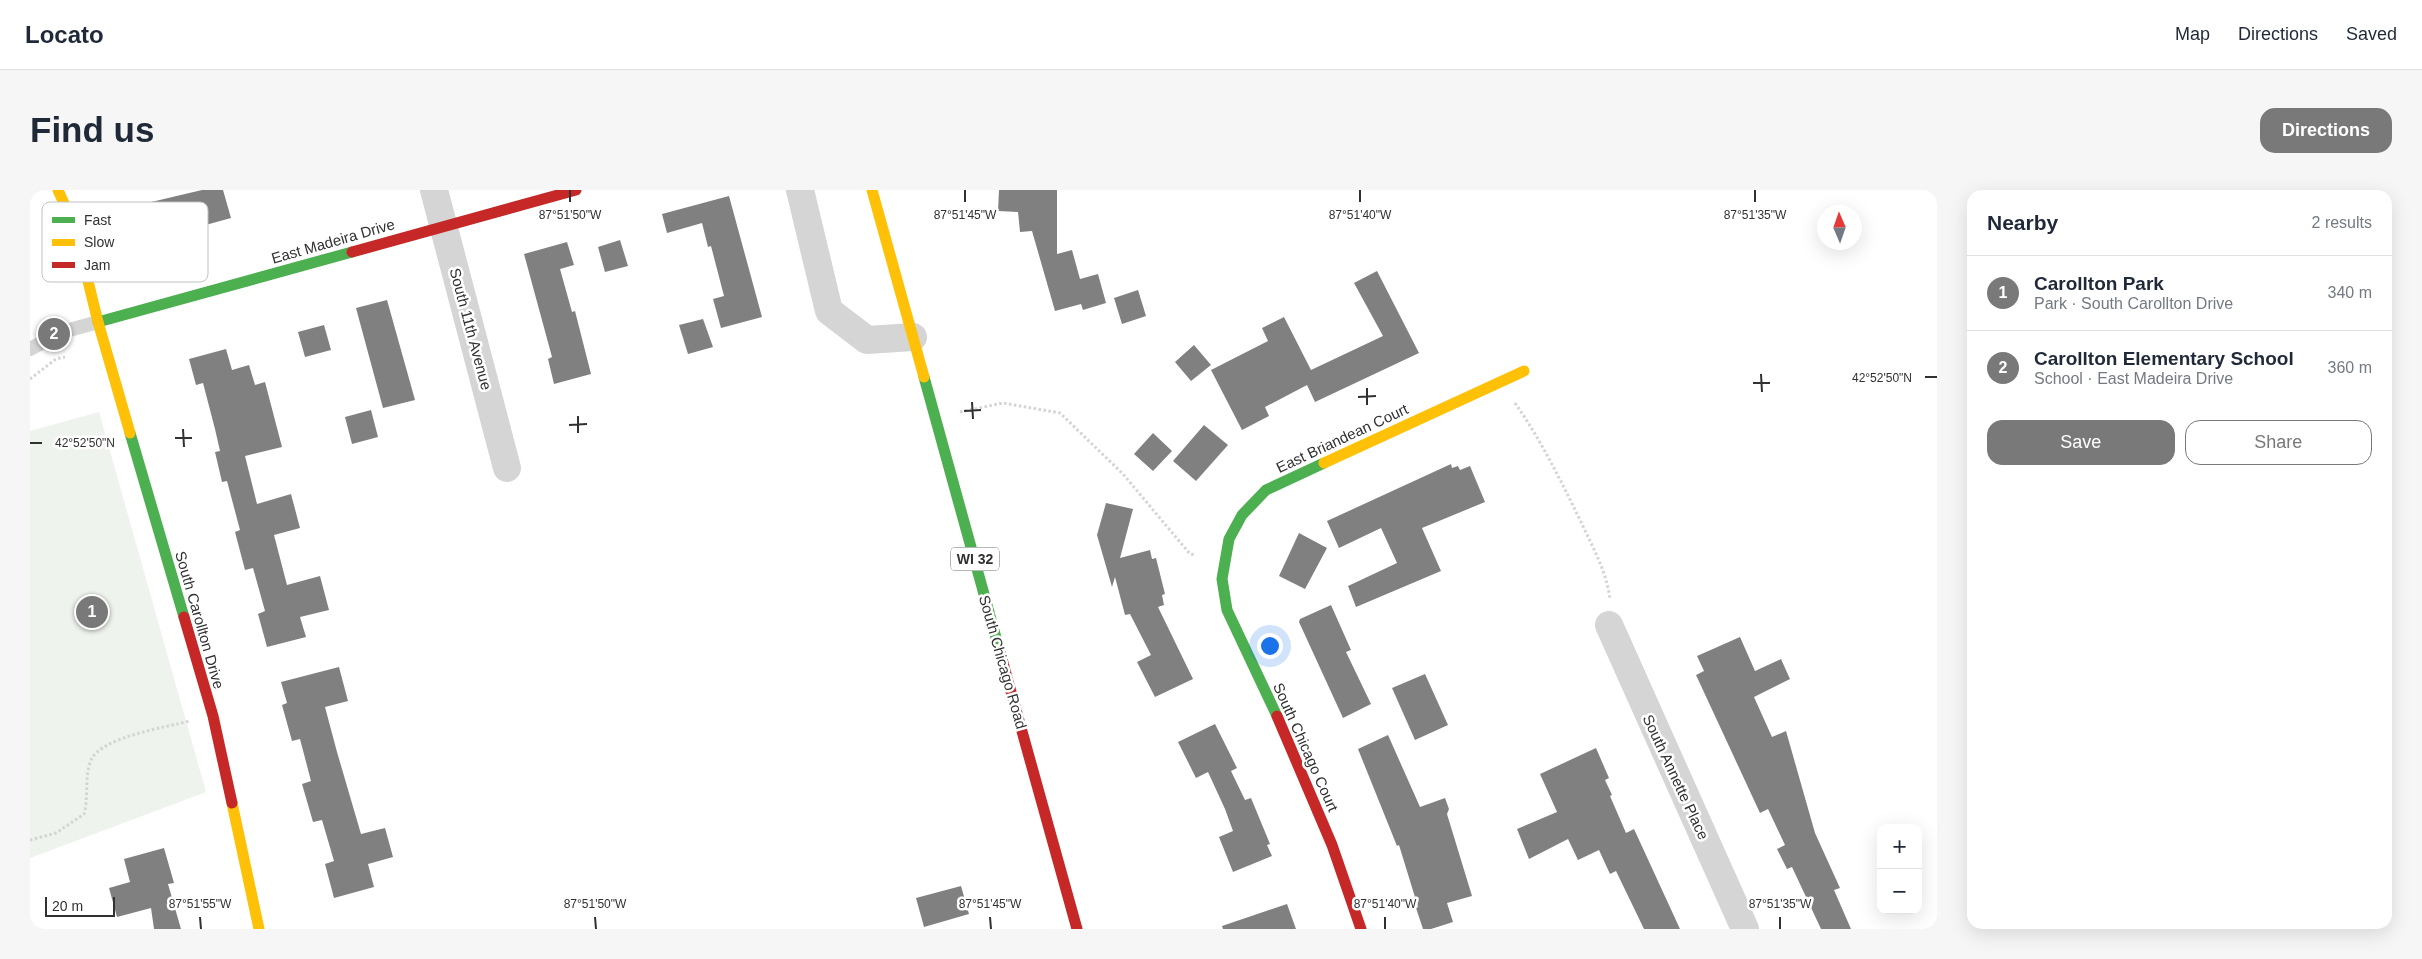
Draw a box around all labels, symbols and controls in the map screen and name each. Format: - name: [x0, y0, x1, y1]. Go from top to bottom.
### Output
- text: Locato: [25, 21, 104, 48]
- text: Map: [2175, 24, 2210, 44]
- text: Directions: [2238, 24, 2318, 44]
- text: Saved: [2346, 24, 2397, 44]
- button: Directions: [2260, 108, 2392, 153]
- text: Find us: [30, 110, 154, 149]
- legend: [42, 202, 208, 282]
- north arrow: [1817, 205, 1862, 250]
- text: 87°51'50"W: [539, 208, 602, 222]
- text: 87°51'45"W: [934, 208, 997, 222]
- text: 87°51'40"W: [1329, 208, 1392, 222]
- text: 87°51'35"W: [1724, 208, 1787, 222]
- text: Nearby: [1987, 211, 2058, 234]
- text: Fast: [84, 212, 111, 228]
- text: 2 results: [2312, 214, 2372, 231]
- street label: East Madeira Drive: [269, 215, 397, 267]
- text: Slow: [84, 234, 115, 250]
- text: Jam: [84, 257, 110, 273]
- street label: South 11th Avenue: [447, 266, 495, 392]
- text: Carollton Park: [2034, 273, 2164, 294]
- text: 1: [1999, 284, 2007, 301]
- text: 340 m: [2328, 284, 2372, 301]
- text: Park · South Carollton Drive: [2034, 295, 2233, 312]
- pin: 2: [38, 315, 70, 353]
- text: Carollton Elementary School: [2034, 348, 2294, 369]
- text: 2: [1999, 359, 2007, 376]
- text: 360 m: [2328, 359, 2372, 376]
- text: School · East Madeira Drive: [2034, 370, 2233, 387]
- text: 42°52'50"N: [1852, 371, 1912, 385]
- street label: East Briandean Court: [1273, 400, 1411, 476]
- button: Save: [1987, 420, 2175, 465]
- button: Share: [2185, 420, 2372, 465]
- text: 42°52'50"N: [55, 436, 115, 450]
- road number: WI 32: [951, 548, 999, 570]
- street label: South Carollton Drive: [172, 549, 228, 691]
- pin: 1: [76, 593, 108, 631]
- street label: South Chicago Road: [976, 593, 1030, 731]
- your location: [1257, 633, 1283, 659]
- street label: South Chicago Court: [1270, 680, 1342, 815]
- street label: South Annette Place: [1640, 712, 1712, 842]
- map controls: [1877, 824, 1922, 914]
- button: +: [1877, 824, 1922, 869]
- button: −: [1877, 869, 1922, 914]
- scale bar: [45, 894, 115, 917]
- text: 87°51'55"W: [169, 897, 232, 911]
- text: 87°51'50"W: [564, 897, 627, 911]
- text: 87°51'45"W: [959, 897, 1022, 911]
- text: 87°51'40"W: [1354, 897, 1417, 911]
- text: 87°51'35"W: [1749, 897, 1812, 911]
- text: 20 m: [52, 898, 83, 914]

